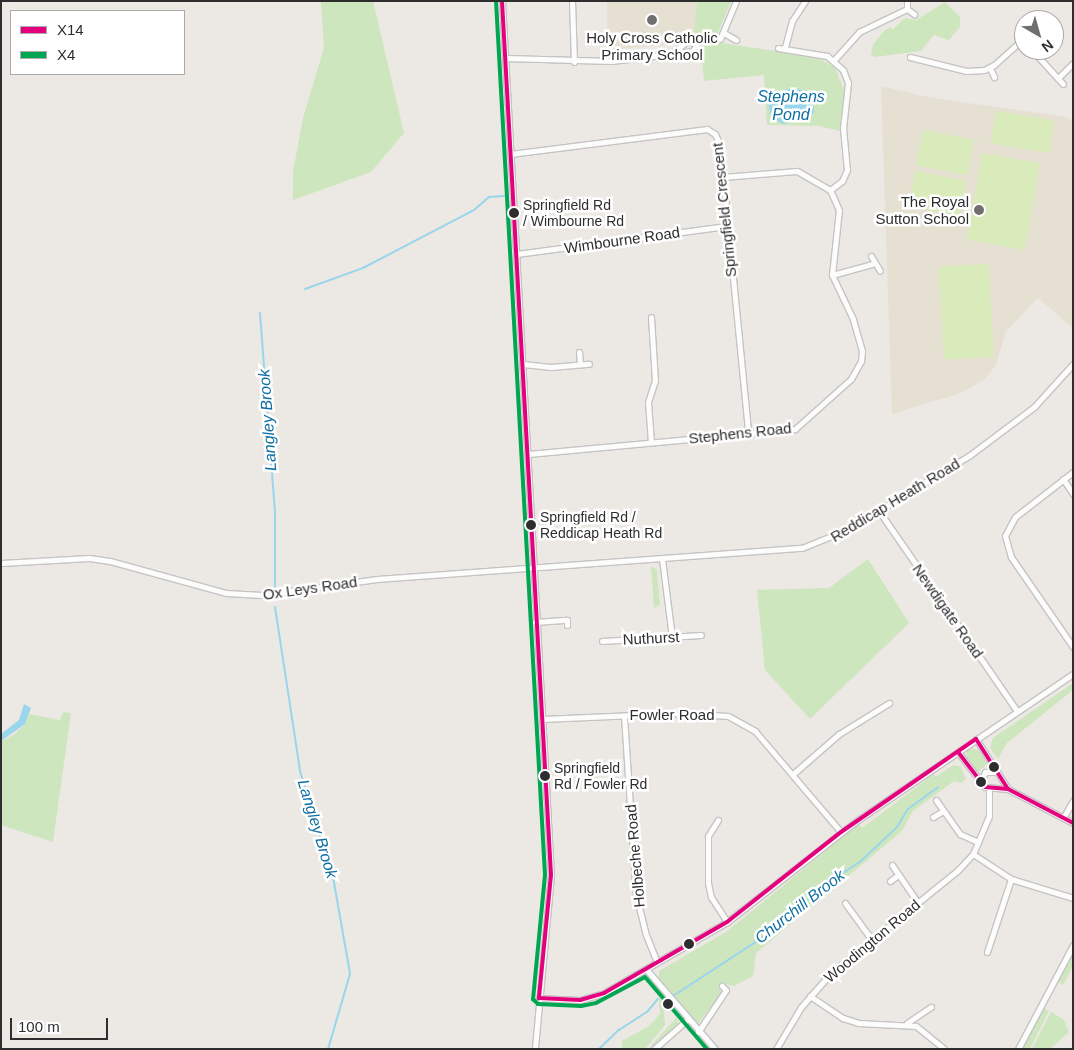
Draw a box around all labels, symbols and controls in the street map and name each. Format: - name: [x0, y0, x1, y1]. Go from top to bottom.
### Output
- legend: [10, 10, 185, 75]
- north arrow: [1014, 10, 1064, 60]
- marker: Holy Cross Catholic Primary School: [646, 14, 658, 26]
- text: X14: [57, 21, 84, 38]
- place label: Holy Cross Catholic Primary School: [586, 28, 718, 63]
- text: N: [1039, 37, 1057, 55]
- text: X4: [57, 46, 75, 63]
- water label: Stephens Pond: [757, 87, 825, 125]
- street label: Springfield Crescent: [708, 142, 740, 278]
- place label: The Royal Sutton School: [876, 192, 969, 227]
- place label: Springfield Rd / Wimbourne Rd: [523, 197, 624, 230]
- marker: The Royal Sutton School: [973, 204, 985, 216]
- marker: Springfield Rd / Wimbourne Rd: [509, 208, 519, 218]
- street label: Wimbourne Road: [563, 223, 681, 257]
- water label: Langley Brook: [255, 368, 281, 472]
- street label: Stephens Road: [688, 419, 792, 447]
- street label: Reddicap Heath Road: [827, 454, 963, 546]
- place label: Springfield Rd / Reddicap Heath Rd: [540, 509, 662, 542]
- marker: Springfield Rd / Reddicap Heath Rd: [526, 520, 536, 530]
- street label: Newdigate Road: [909, 560, 987, 662]
- street label: Ox Leys Road: [262, 572, 358, 604]
- street label: Nuthurst: [622, 628, 680, 648]
- street label: Fowler Road: [629, 706, 715, 724]
- place label: Springfield Rd / Fowler Rd: [554, 760, 647, 792]
- unlabelled marker: [989, 762, 999, 772]
- marker: Springfield Rd / Fowler Rd: [540, 771, 550, 781]
- water label: Langley Brook: [293, 777, 341, 881]
- unlabelled marker: [976, 777, 986, 787]
- street label: Holbeche Road: [622, 804, 648, 908]
- water label: Churchill Brook: [751, 866, 849, 948]
- street label: Woodington Road: [820, 896, 924, 986]
- unlabelled marker: [684, 939, 694, 949]
- unlabelled marker: [663, 999, 673, 1009]
- scale bar: [12, 1008, 110, 1040]
- text: 100 m: [18, 1018, 60, 1035]

